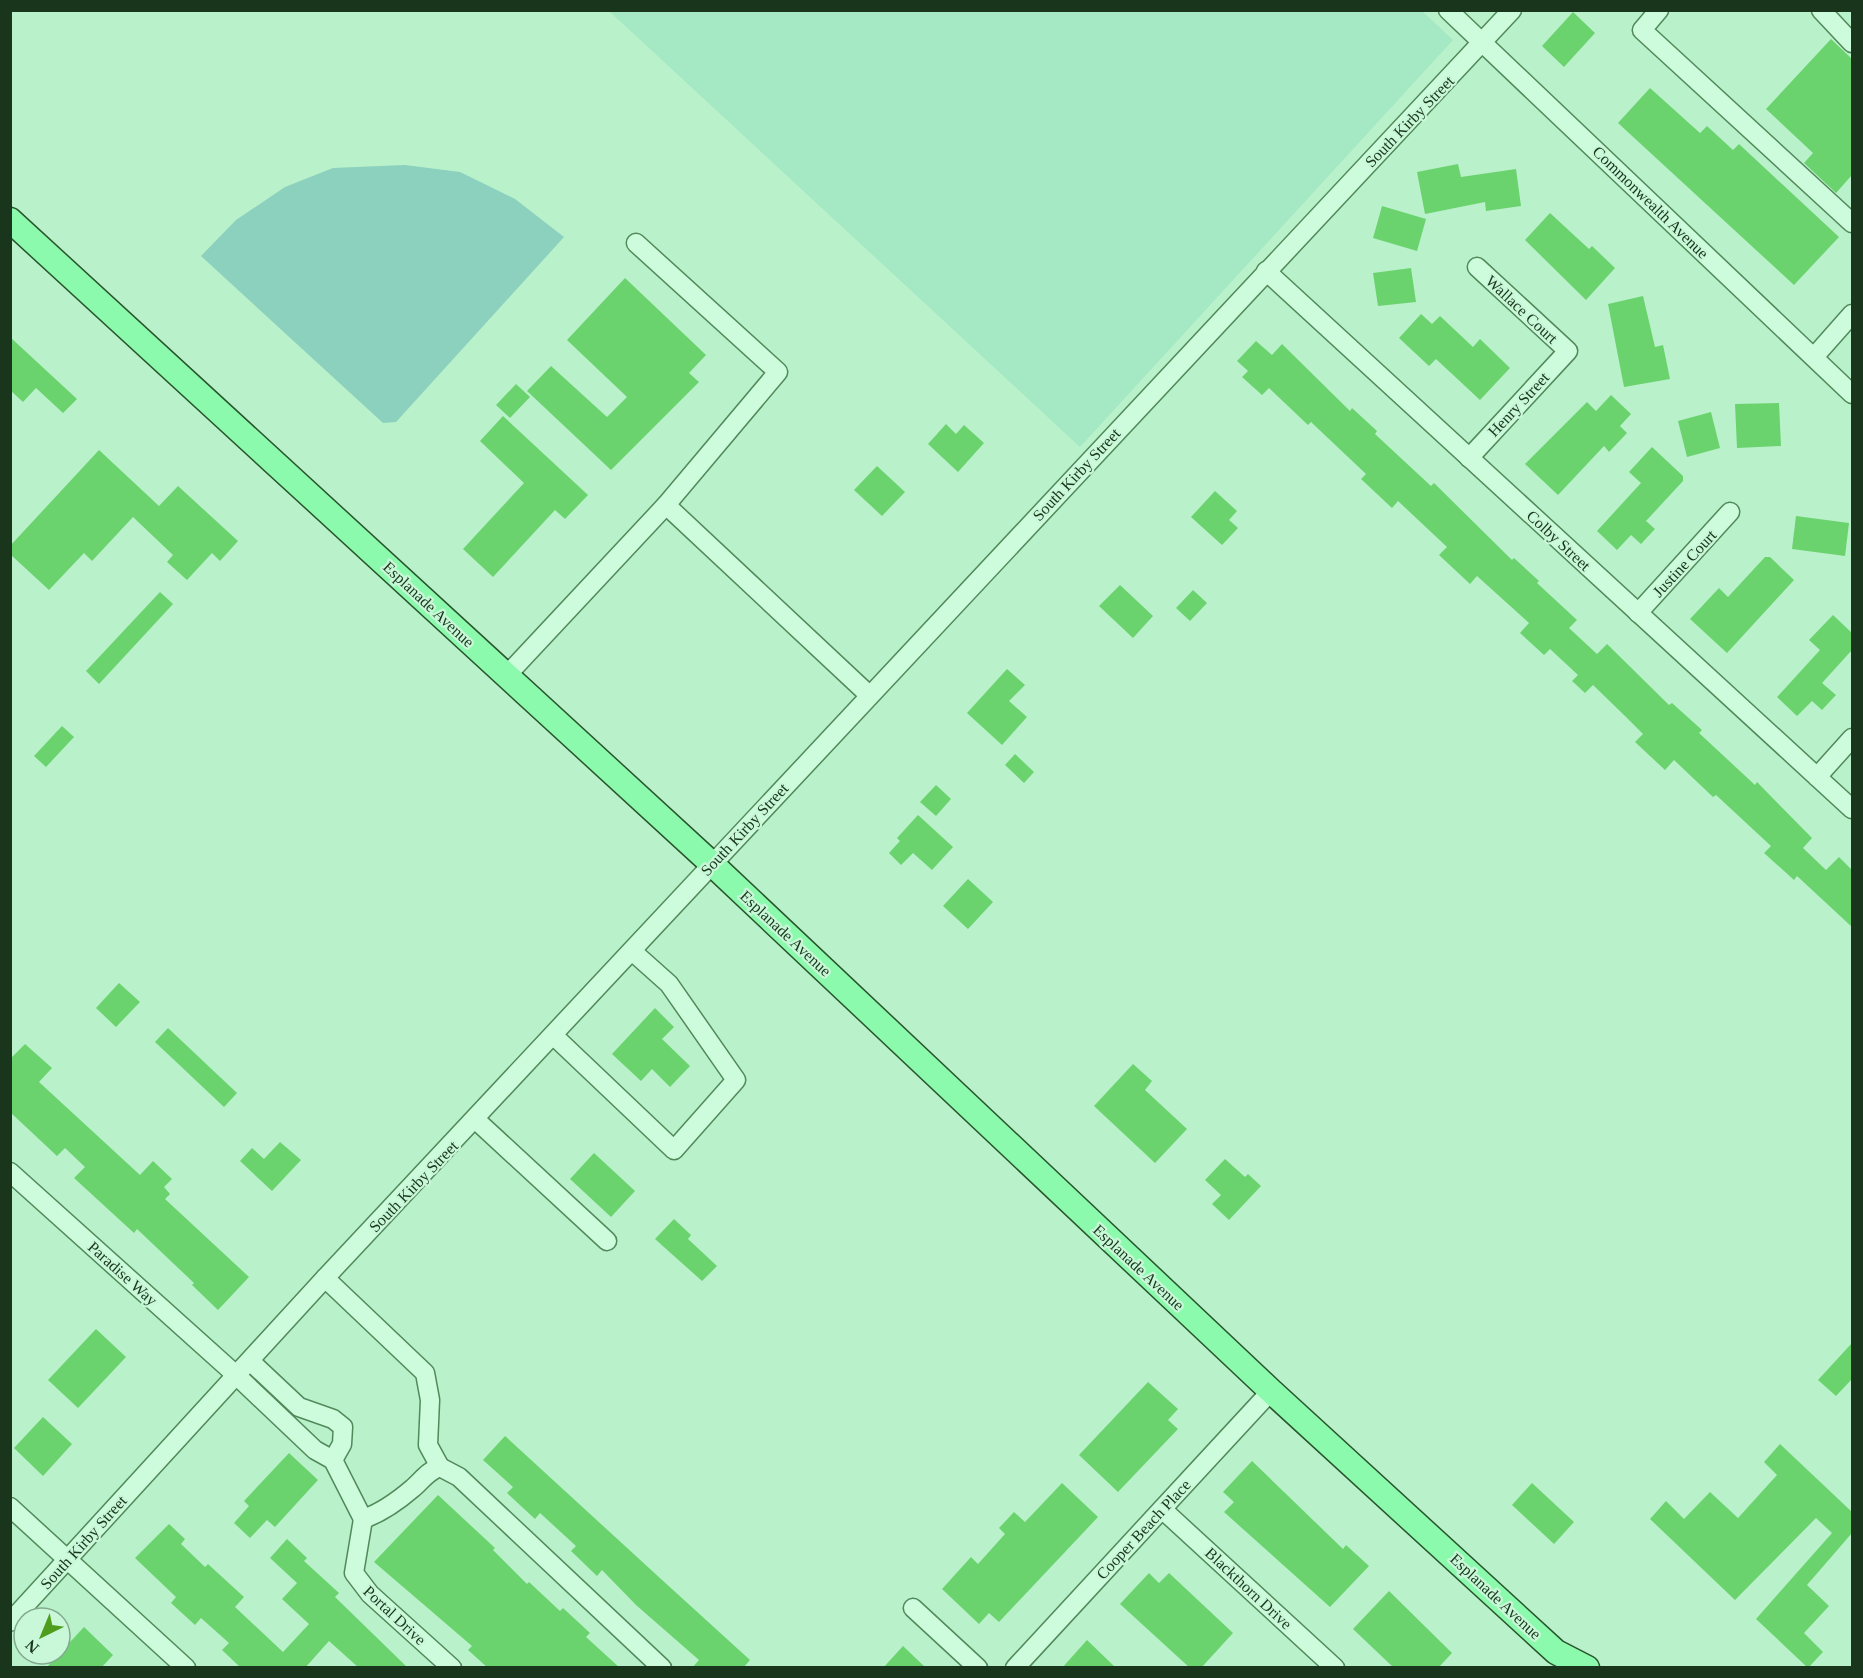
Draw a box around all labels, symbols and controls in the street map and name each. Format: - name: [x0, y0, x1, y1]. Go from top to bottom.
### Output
- street label: South Kirby Street: [1362, 72, 1458, 171]
- street label: Commonwealth Avenue: [1589, 143, 1712, 262]
- street label: Wallace Court: [1482, 272, 1561, 347]
- street label: Henry Street: [1484, 368, 1553, 441]
- street label: South Kirby Street: [1029, 424, 1125, 525]
- street label: Colby Street: [1523, 507, 1594, 575]
- street label: Justine Court: [1649, 526, 1720, 600]
- street label: Esplanade Avenue: [379, 558, 477, 651]
- street label: South Kirby Street: [697, 779, 793, 880]
- street label: Esplanade Avenue: [736, 887, 834, 980]
- street label: South Kirby Street: [366, 1137, 462, 1236]
- street label: Esplanade Avenue: [1089, 1221, 1187, 1314]
- street label: Paradise Way: [84, 1238, 161, 1309]
- street label: Cooper Beach Place: [1093, 1476, 1195, 1583]
- street label: South Kirby Street: [37, 1492, 131, 1593]
- street label: Blackthorn Drive: [1202, 1544, 1295, 1633]
- street label: Esplanade Avenue: [1446, 1550, 1544, 1643]
- street label: Portal Drive: [360, 1582, 429, 1648]
- north arrow: [12, 1606, 72, 1666]
- text: N: [22, 1636, 42, 1657]

